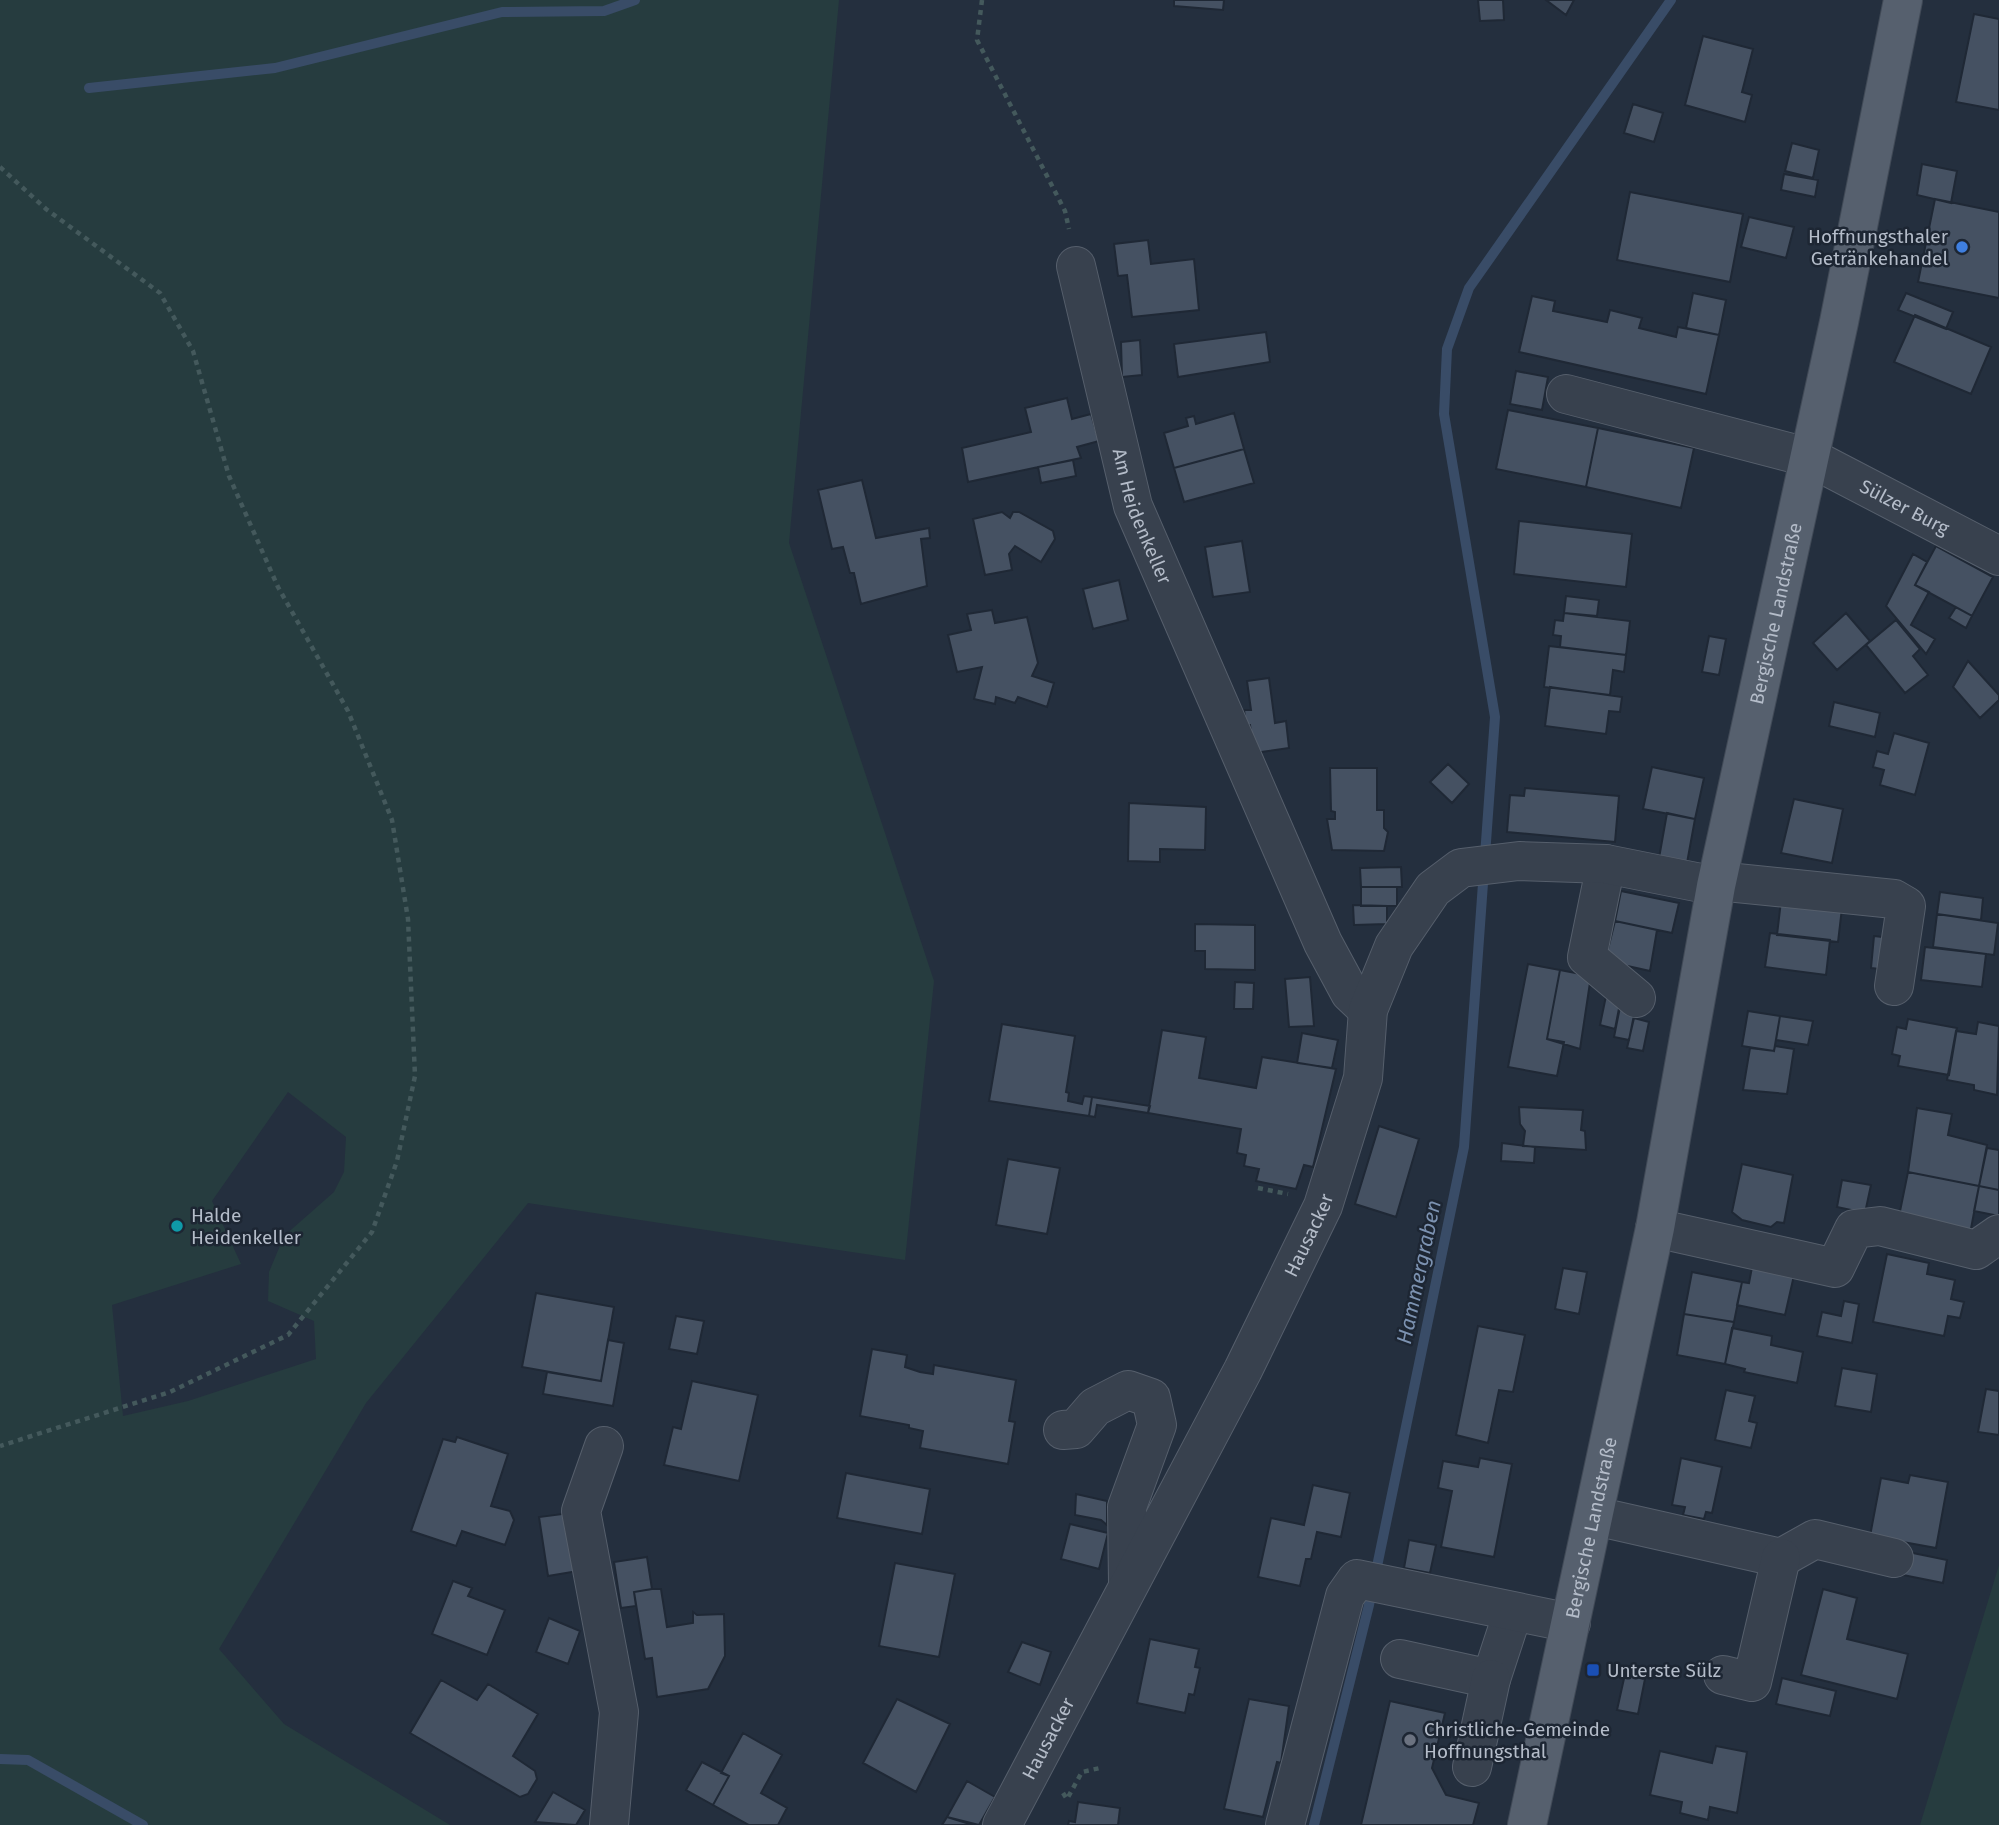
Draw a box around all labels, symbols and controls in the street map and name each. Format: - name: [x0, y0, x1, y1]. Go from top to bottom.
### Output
- place label: Hoffnungsthaler Getränkehandel: [1808, 225, 1949, 270]
- marker: Hoffnungsthaler Getränkehandel: [1954, 239, 1970, 255]
- street label: Am Heidenkeller: [1108, 446, 1177, 588]
- street label: Sülzer Burg: [1856, 475, 1953, 540]
- street label: Bergische Landstraße: [1745, 521, 1807, 706]
- street label: Hausacker: [1279, 1190, 1338, 1281]
- water label: Hammergraben: [1391, 1198, 1447, 1346]
- place label: Halde Heidenkeller: [191, 1204, 302, 1249]
- marker: Halde Heidenkeller: [169, 1218, 185, 1234]
- street label: Bergische Landstraße: [1561, 1435, 1622, 1621]
- place label: Unterste Sülz: [1607, 1659, 1721, 1682]
- marker: Unterste Sülz: [1585, 1662, 1601, 1678]
- street label: Hausacker: [1017, 1693, 1080, 1784]
- place label: Christliche-Gemeinde Hoffnungsthal: [1424, 1718, 1610, 1763]
- marker: Christliche-Gemeinde Hoffnungsthal: [1402, 1732, 1418, 1748]

